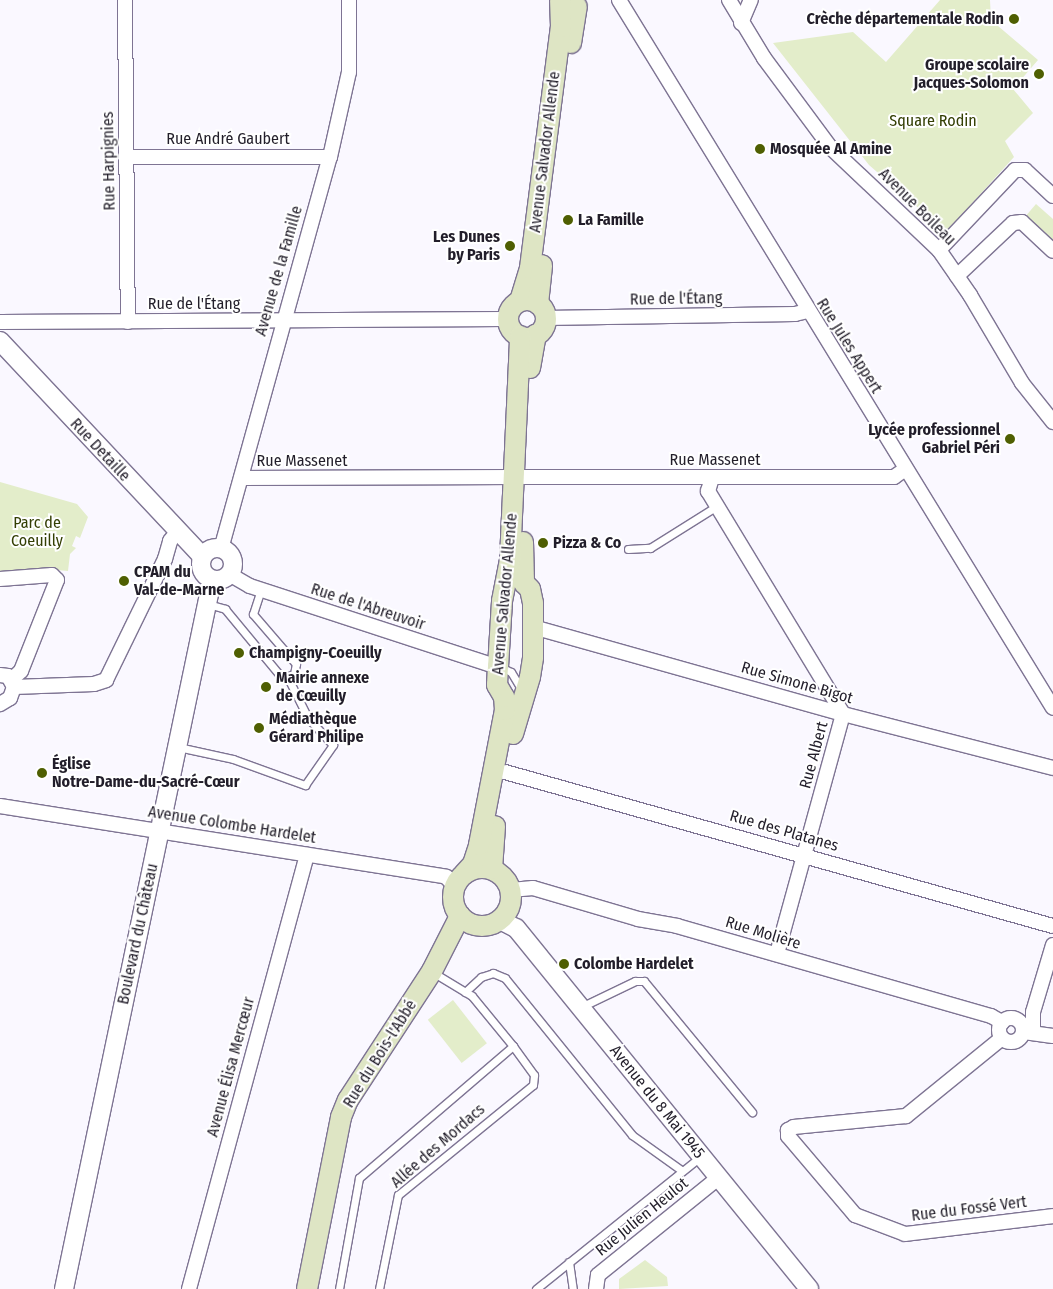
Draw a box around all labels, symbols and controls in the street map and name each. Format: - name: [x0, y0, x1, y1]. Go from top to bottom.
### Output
- place label: Crèche départementale Rodin: [807, 9, 1004, 29]
- marker: Crèche départementale Rodin: [1008, 13, 1020, 25]
- place label: Groupe scolaire Jacques-Solomon: [914, 55, 1029, 93]
- marker: Groupe scolaire Jacques-Solomon: [1033, 68, 1045, 80]
- street label: Avenue Salvador Allende: [526, 70, 564, 234]
- street label: Rue Harpignies: [99, 111, 119, 211]
- park label: Square Rodin: [889, 111, 977, 131]
- street label: Rue André Gaubert: [166, 129, 290, 149]
- place label: Mosquée Al Amine: [770, 139, 892, 159]
- marker: Mosquée Al Amine: [754, 143, 766, 155]
- street label: Avenue Boileau: [874, 164, 960, 250]
- street label: Avenue de la Famille: [251, 204, 307, 338]
- place label: La Famille: [578, 210, 644, 230]
- marker: La Famille: [562, 214, 574, 226]
- place label: Les Dunes by Paris: [433, 227, 500, 265]
- marker: Les Dunes by Paris: [504, 240, 516, 252]
- street label: Rue de l'Étang: [630, 289, 722, 309]
- street label: Rue de l'Étang: [148, 294, 240, 314]
- street label: Rue Jules Appert: [812, 295, 886, 397]
- street label: Rue Detaille: [66, 414, 134, 486]
- place label: Lycée professionnel Gabriel Péri: [868, 420, 1000, 458]
- marker: Lycée professionnel Gabriel Péri: [1004, 433, 1016, 445]
- street label: Rue Massenet: [670, 450, 760, 470]
- street label: Rue Massenet: [257, 451, 347, 471]
- street label: Avenue Salvador Allende: [488, 512, 522, 676]
- park label: Parc de Coeuilly: [11, 513, 63, 551]
- place label: Pizza & Co: [553, 533, 621, 553]
- marker: Pizza & Co: [537, 537, 549, 549]
- place label: CPAM du Val-de-Marne: [134, 562, 224, 600]
- marker: CPAM du Val-de-Marne: [118, 575, 130, 587]
- street label: Rue de l'Abreuvoir: [308, 579, 428, 635]
- place label: Champigny-Coeuilly: [249, 643, 382, 663]
- marker: Champigny-Coeuilly: [233, 647, 245, 659]
- street label: Rue Simone Bigot: [739, 658, 855, 708]
- place label: Mairie annexe de Cœuilly: [276, 668, 369, 706]
- marker: Mairie annexe de Cœuilly: [260, 681, 272, 693]
- place label: Médiathèque Gérard Philipe: [269, 709, 364, 747]
- street label: Rue Albert: [796, 719, 832, 791]
- marker: Médiathèque Gérard Philipe: [253, 722, 265, 734]
- place label: Église Notre-Dame-du-Sacré-Cœur: [52, 754, 240, 792]
- marker: Église Notre-Dame-du-Sacré-Cœur: [36, 767, 48, 779]
- street label: Avenue Colombe Hardelet: [147, 802, 317, 848]
- street label: Rue des Platanes: [727, 806, 841, 856]
- street label: Boulevard du Château: [114, 862, 162, 1006]
- street label: Rue Molière: [723, 912, 803, 954]
- place label: Colombe Hardelet: [574, 954, 694, 974]
- marker: Colombe Hardelet: [558, 958, 570, 970]
- street label: Avenue Élisa Mercœur: [203, 995, 259, 1139]
- street label: Rue du Bois-l'Abbé: [339, 997, 421, 1111]
- street label: Avenue du 8 Mai 1945: [605, 1042, 709, 1162]
- street label: Allée des Mordacs: [387, 1100, 489, 1192]
- street label: Rue Julien Heulot: [592, 1174, 692, 1260]
- street label: Rue du Fossé Vert: [910, 1192, 1028, 1226]

